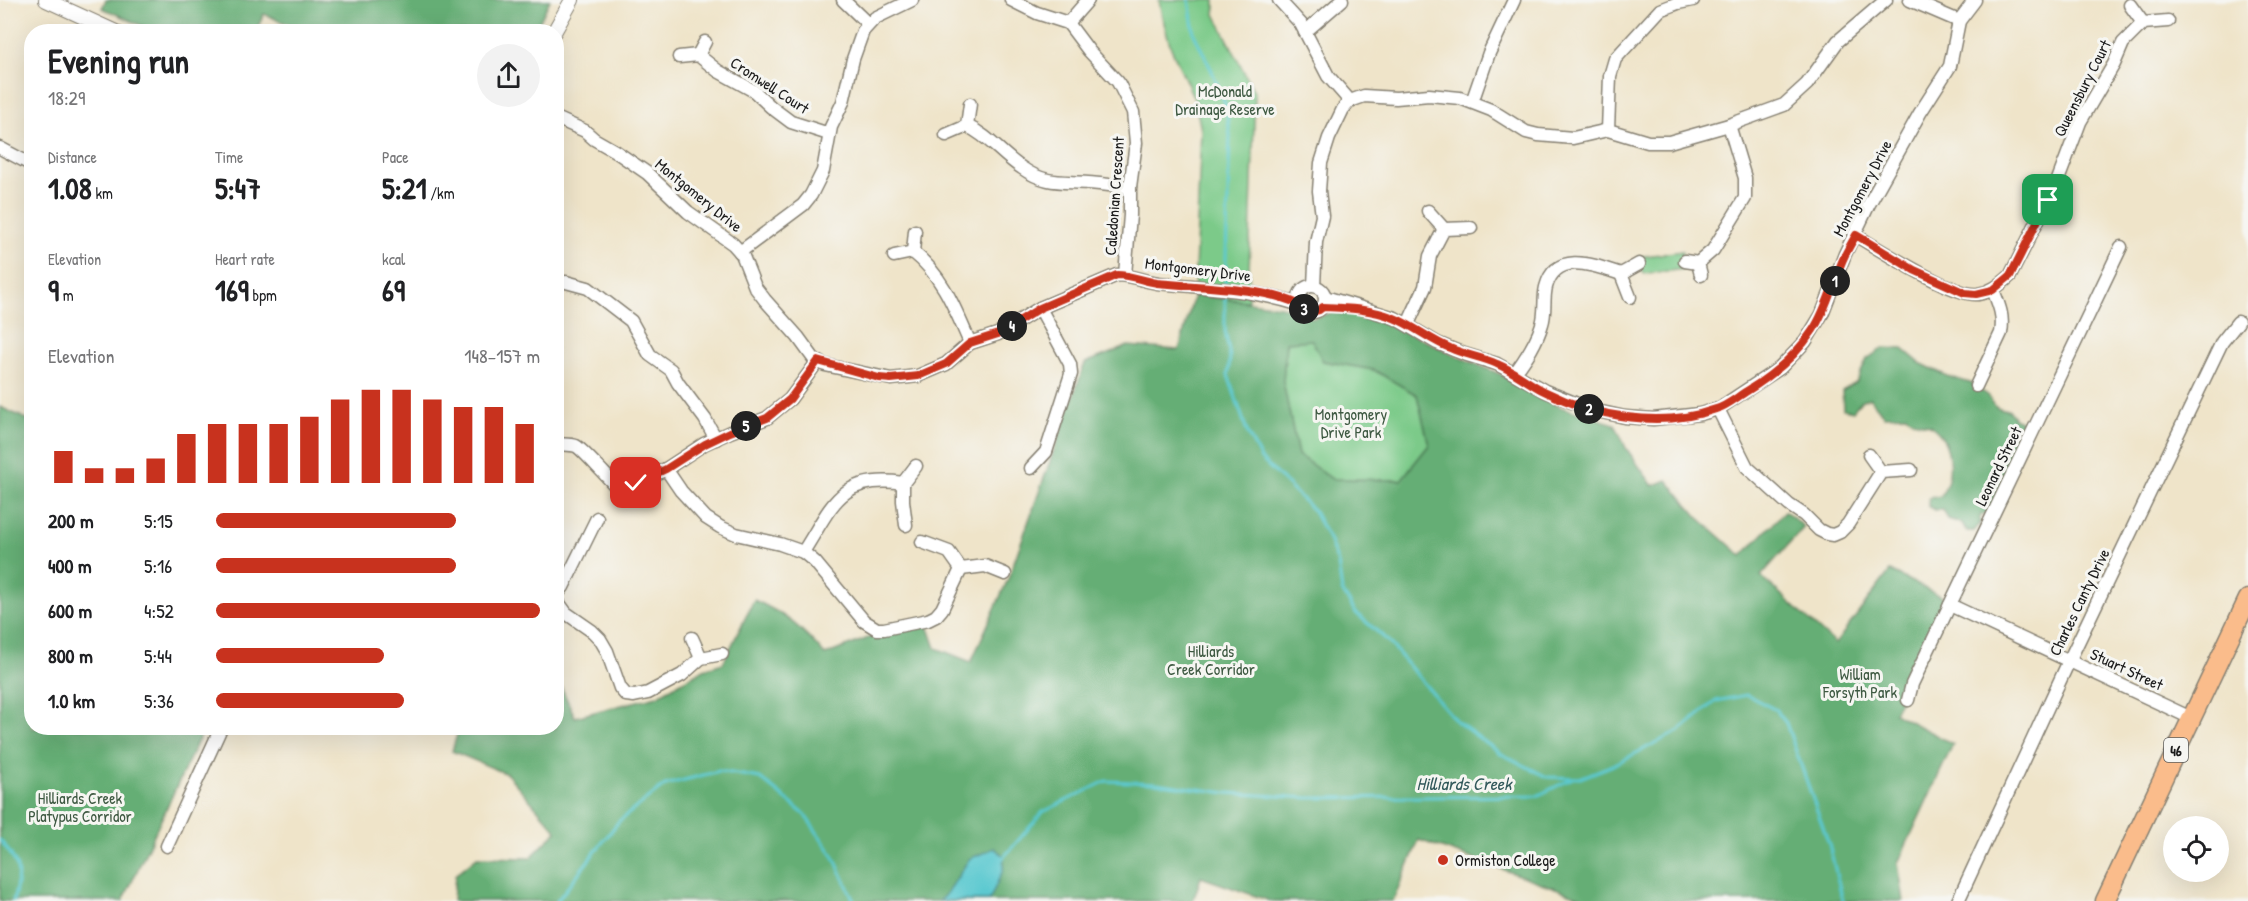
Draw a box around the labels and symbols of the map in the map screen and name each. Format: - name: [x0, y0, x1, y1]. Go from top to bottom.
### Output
- street label: Queensbury Court: [2048, 35, 2116, 140]
- street label: Cromwell Court: [726, 51, 814, 119]
- park label: McDonald Drainage Reserve: [1175, 80, 1275, 120]
- street label: Caledonian Crescent: [1099, 135, 1129, 256]
- street label: Montgomery Drive: [1827, 135, 1897, 240]
- street label: Montgomery Drive: [651, 153, 748, 237]
- pin: [2022, 174, 2073, 225]
- street label: Montgomery Drive: [1144, 252, 1253, 286]
- pin: 1: [1820, 266, 1850, 296]
- pin: 3: [1289, 294, 1319, 324]
- pin: 4: [997, 311, 1027, 341]
- pin: 2: [1574, 394, 1604, 424]
- park label: Montgomery Drive Park: [1315, 403, 1387, 443]
- pin: 5: [731, 411, 761, 441]
- street label: Leonard Street: [1969, 422, 2027, 509]
- pin: [610, 457, 661, 508]
- street label: Charles Canty Drive: [2044, 544, 2115, 659]
- park label: Hilliards Creek Corridor: [1167, 640, 1255, 680]
- street label: Stuart Street: [2087, 643, 2167, 696]
- park label: William Forsyth Park: [1822, 663, 1897, 703]
- road number: 46: [2164, 738, 2188, 762]
- water label: Hilliards Creek: [1417, 771, 1513, 796]
- park label: Hilliards Creek Platypus Corridor: [28, 787, 132, 827]
- place label: Ormiston College: [1455, 849, 1556, 871]
- marker: Ormiston College: [1436, 853, 1450, 867]

